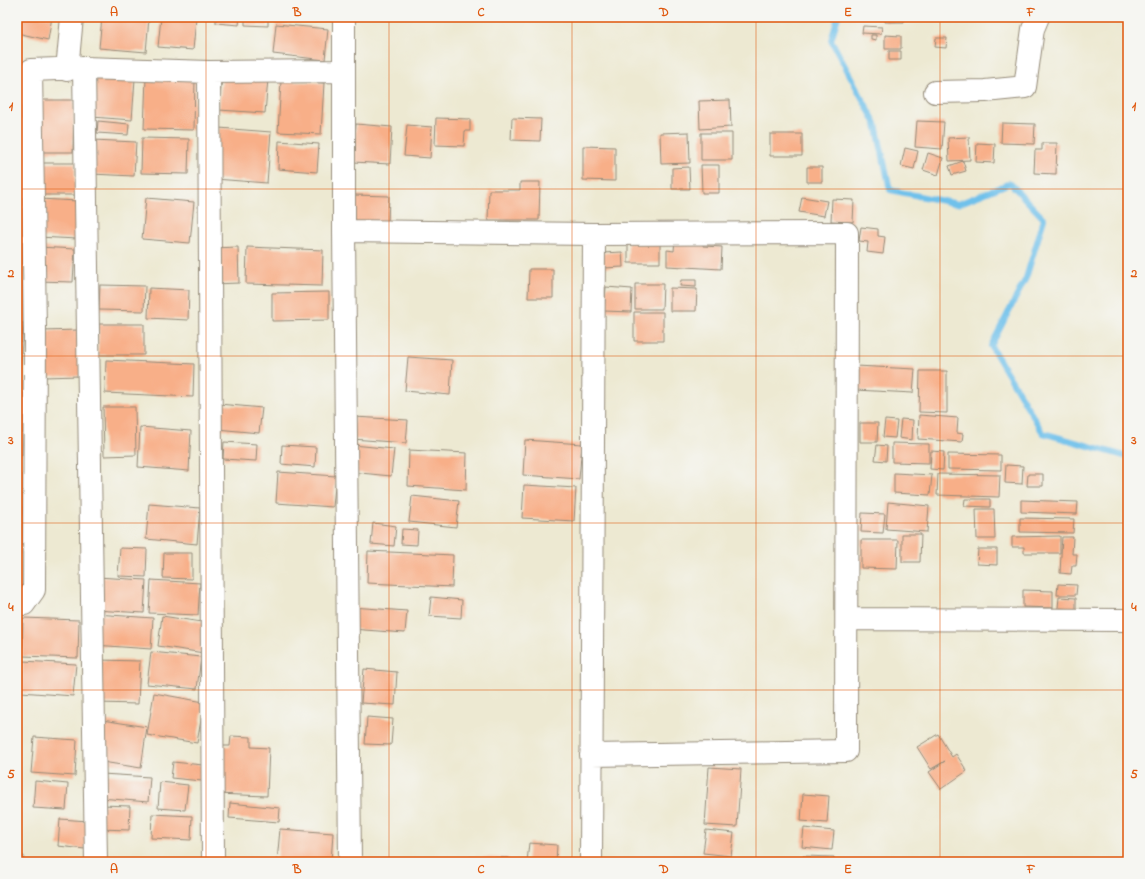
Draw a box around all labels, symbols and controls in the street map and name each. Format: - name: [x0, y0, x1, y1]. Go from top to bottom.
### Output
- text: A: [110, 3, 118, 22]
- text: B: [292, 3, 302, 22]
- text: C: [477, 3, 485, 22]
- text: D: [658, 3, 669, 22]
- text: E: [844, 3, 852, 22]
- text: F: [1026, 3, 1036, 22]
- text: 1: [9, 97, 14, 116]
- text: 1: [1132, 97, 1137, 116]
- text: 2: [7, 264, 15, 283]
- text: 2: [1130, 264, 1138, 283]
- text: 3: [7, 431, 14, 450]
- text: 3: [1130, 431, 1137, 450]
- text: 4: [7, 598, 14, 617]
- text: 4: [1130, 598, 1137, 617]
- text: 5: [7, 765, 15, 784]
- text: 5: [1130, 765, 1138, 784]
- text: A: [110, 860, 118, 879]
- text: B: [292, 860, 302, 879]
- text: C: [477, 860, 485, 879]
- text: D: [658, 860, 669, 879]
- text: E: [844, 860, 852, 879]
- text: F: [1026, 860, 1036, 879]

